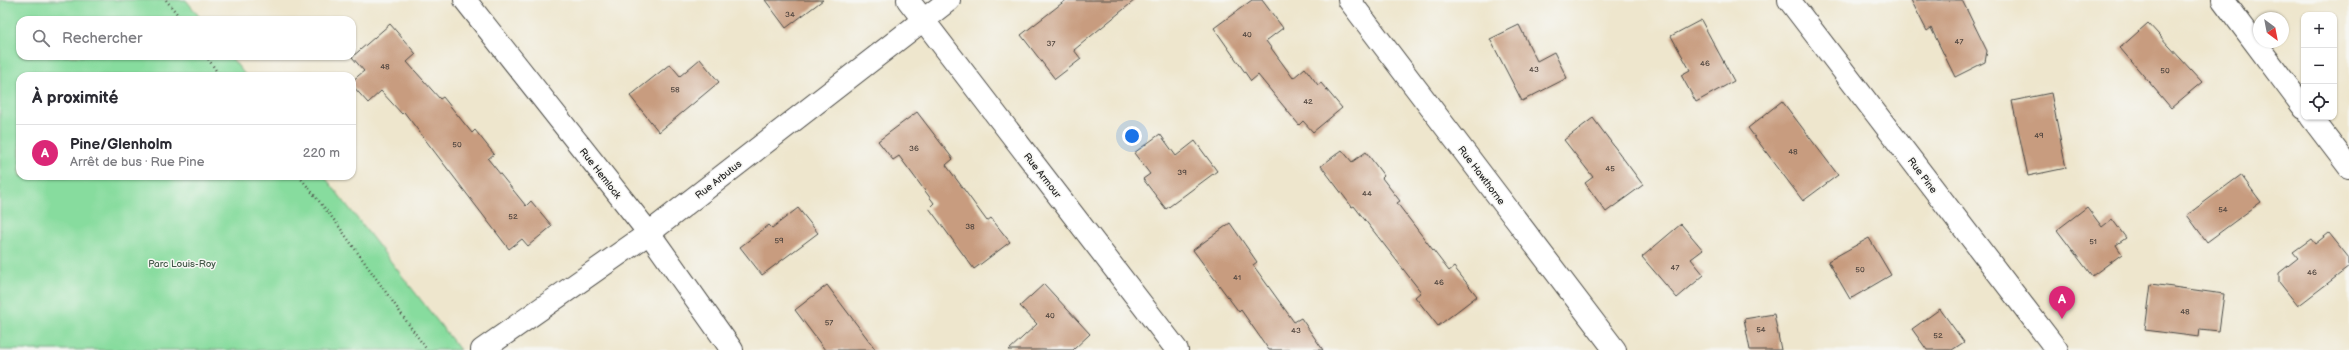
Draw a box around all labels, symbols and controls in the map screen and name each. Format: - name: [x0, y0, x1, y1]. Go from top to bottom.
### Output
- house number: 34: [785, 10, 795, 19]
- north arrow: [2253, 12, 2289, 48]
- map controls: [2301, 12, 2337, 120]
- button: +: [2301, 12, 2337, 48]
- search box: [16, 16, 356, 60]
- icon: search: [30, 27, 52, 49]
- text: Rechercher: [62, 29, 142, 48]
- house number: 40: [1242, 30, 1252, 39]
- house number: 47: [1955, 37, 1963, 46]
- house number: 37: [1047, 39, 1055, 48]
- button: −: [2301, 48, 2337, 84]
- house number: 46: [1700, 59, 1710, 68]
- house number: 48: [380, 62, 390, 71]
- house number: 43: [1529, 65, 1539, 74]
- house number: 50: [2160, 66, 2170, 75]
- button: locate: [2301, 84, 2337, 120]
- house number: 58: [670, 85, 680, 94]
- text: À proximité: [32, 88, 118, 108]
- house number: 42: [1303, 97, 1313, 106]
- your location: [1122, 126, 1142, 146]
- house number: 49: [2034, 131, 2044, 140]
- text: Pine/Glenholm: [70, 135, 172, 154]
- house number: 50: [452, 140, 462, 149]
- house number: 36: [909, 144, 919, 153]
- street label: Rue Hawthorne: [1455, 144, 1507, 207]
- text: A: [41, 145, 49, 161]
- text: 220 m: [303, 145, 340, 161]
- street label: Rue Hemlock: [577, 146, 624, 201]
- house number: 48: [1788, 147, 1798, 156]
- street label: Rue Armour: [1021, 151, 1064, 201]
- text: Arrêt de bus · Rue Pine: [70, 154, 204, 170]
- street label: Rue Pine: [1905, 155, 1940, 196]
- street label: Rue Arbutus: [693, 158, 744, 202]
- house number: 45: [1605, 164, 1615, 173]
- house number: 39: [1177, 168, 1187, 177]
- house number: 44: [1362, 189, 1372, 198]
- house number: 54: [2218, 205, 2228, 214]
- house number: 52: [508, 212, 518, 221]
- house number: 38: [965, 222, 975, 231]
- house number: 59: [774, 236, 784, 245]
- house number: 51: [2089, 237, 2097, 246]
- park label: Parc Louis-Roy: [148, 258, 216, 270]
- house number: 47: [1671, 263, 1679, 272]
- house number: 50: [1855, 265, 1865, 274]
- house number: 46: [2307, 268, 2317, 277]
- house number: 41: [1233, 273, 1241, 282]
- house number: 46: [1434, 278, 1444, 287]
- pin: A: [2049, 286, 2075, 319]
- house number: 48: [2180, 307, 2190, 316]
- house number: 40: [1045, 311, 1055, 320]
- house number: 57: [825, 318, 833, 327]
- house number: 54: [1756, 325, 1766, 334]
- house number: 43: [1291, 326, 1301, 335]
- house number: 52: [1933, 331, 1943, 340]

